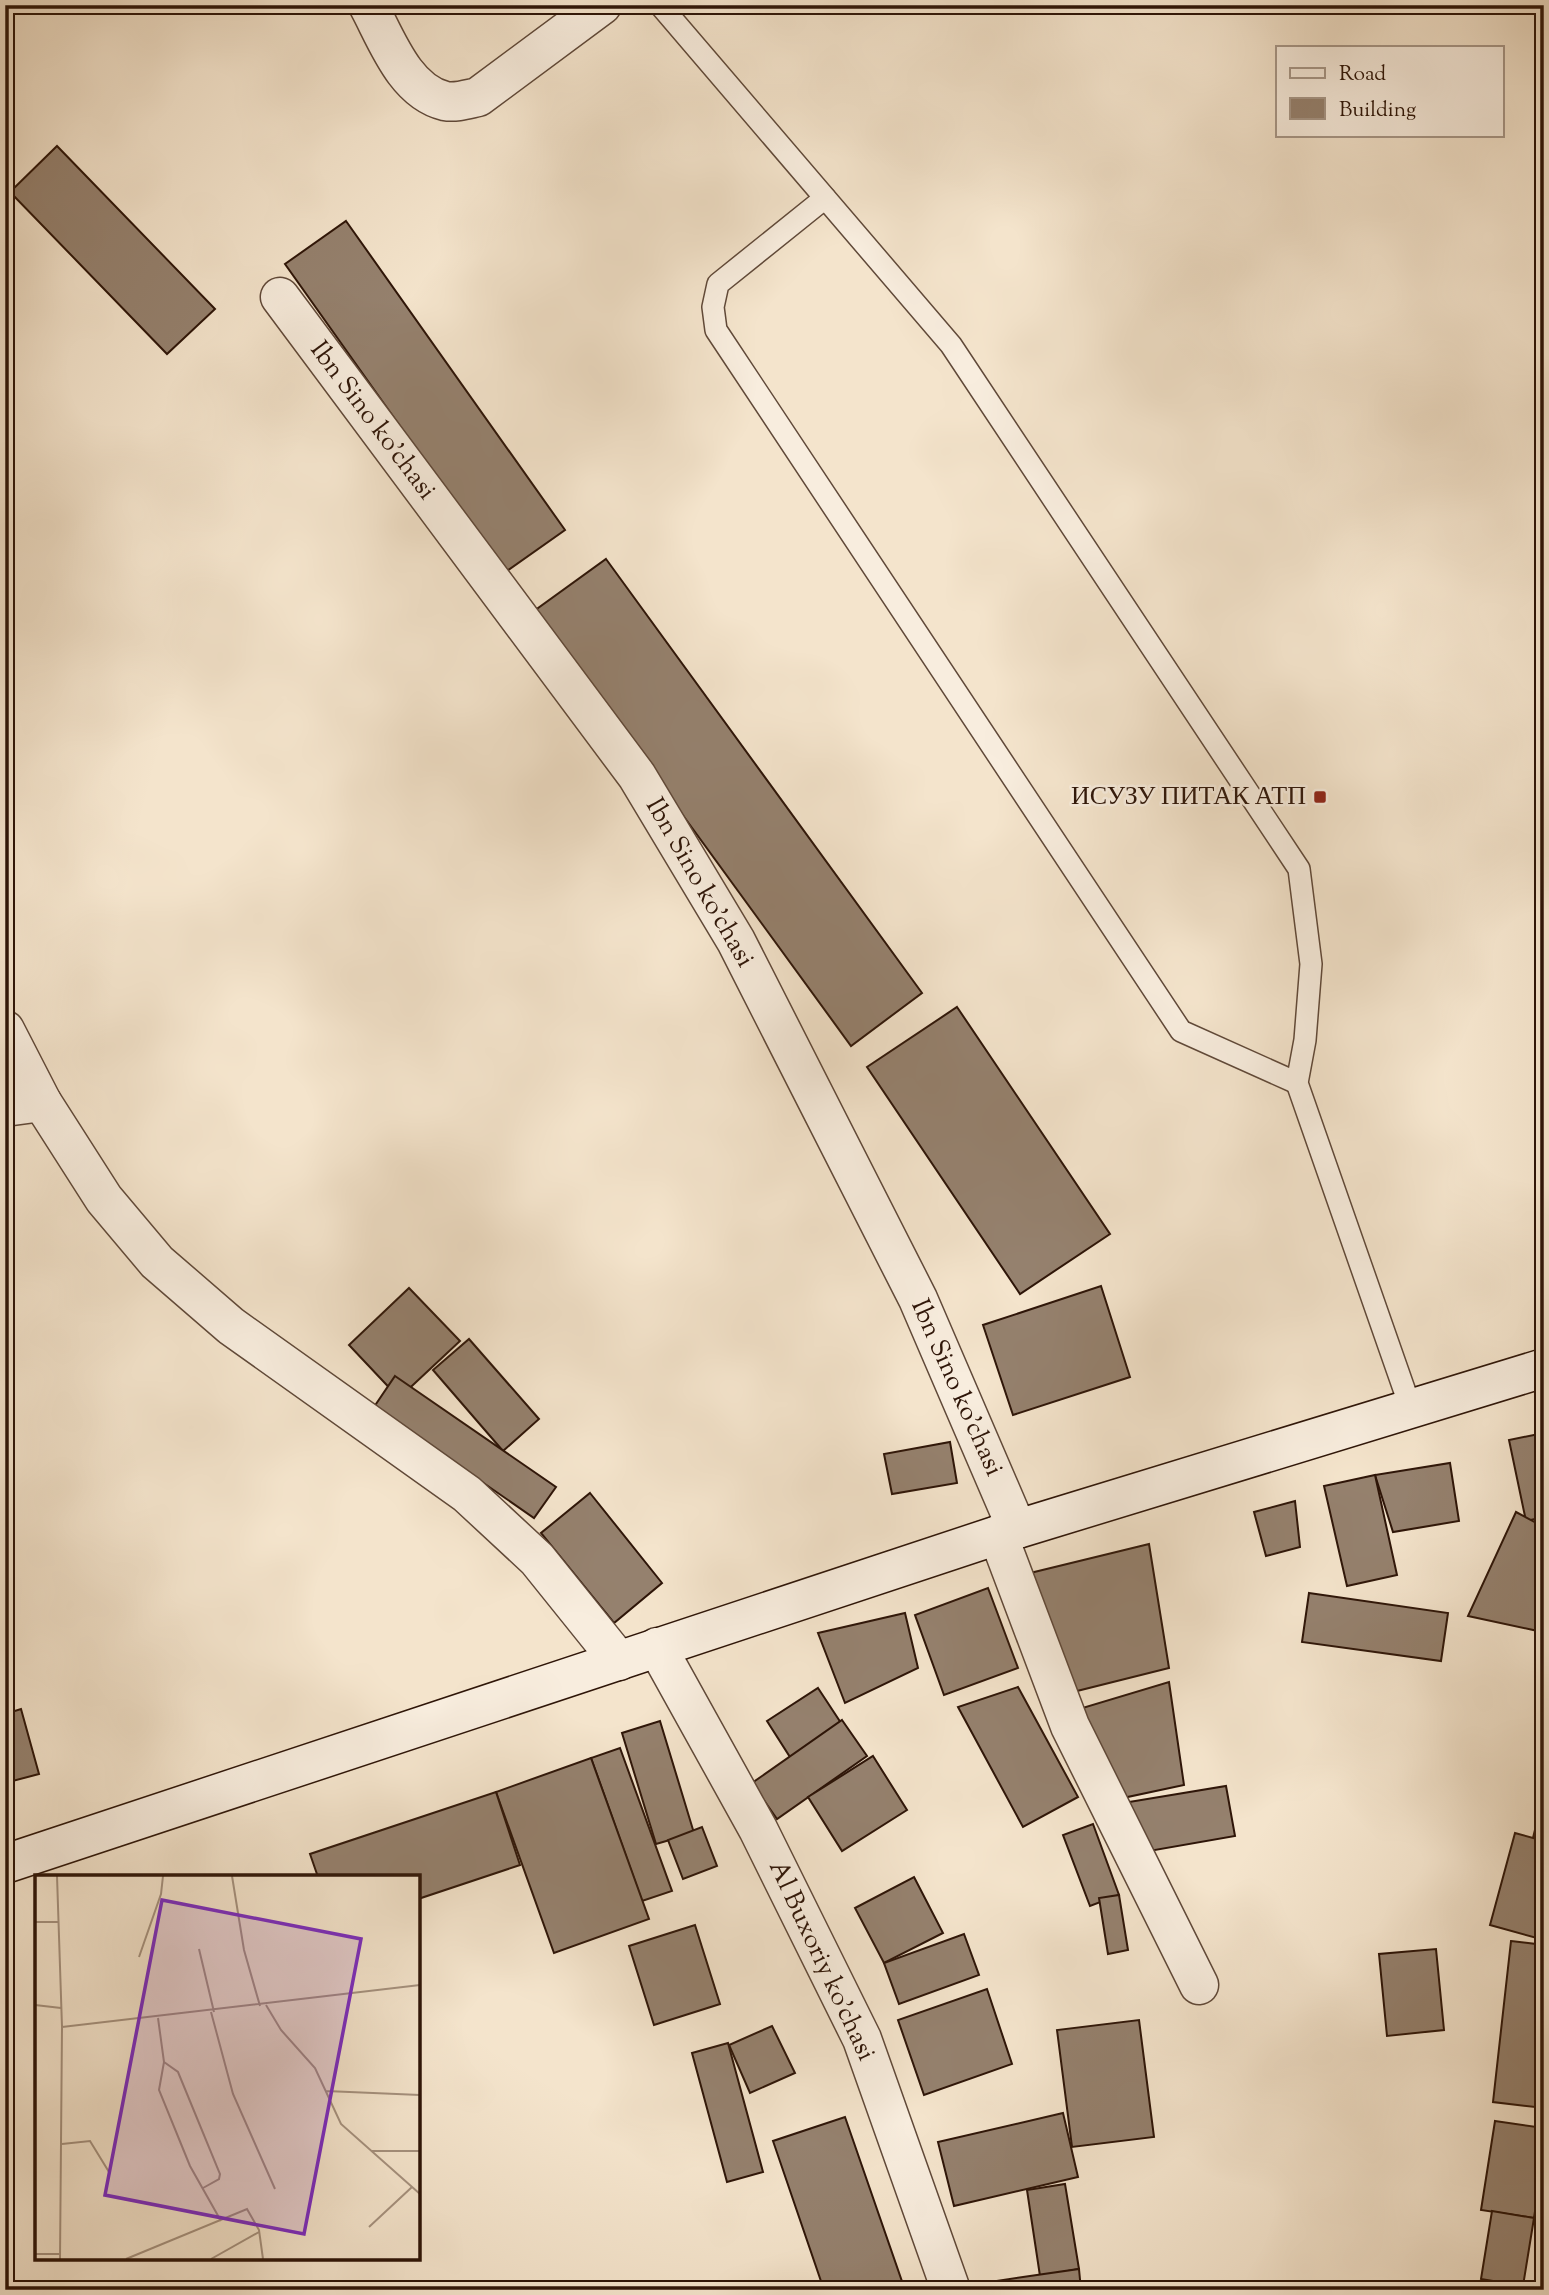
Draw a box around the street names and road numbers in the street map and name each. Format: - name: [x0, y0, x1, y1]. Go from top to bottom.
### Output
- street label: Ibn Sino ko'chasi: [300, 334, 444, 508]
- street label: Ibn Sino ko'chasi: [635, 791, 763, 975]
- street label: Ibn Sino ko'chasi: [900, 1294, 1012, 1482]
- street label: Al Buxoriy ko'chasi: [758, 1855, 884, 2067]

